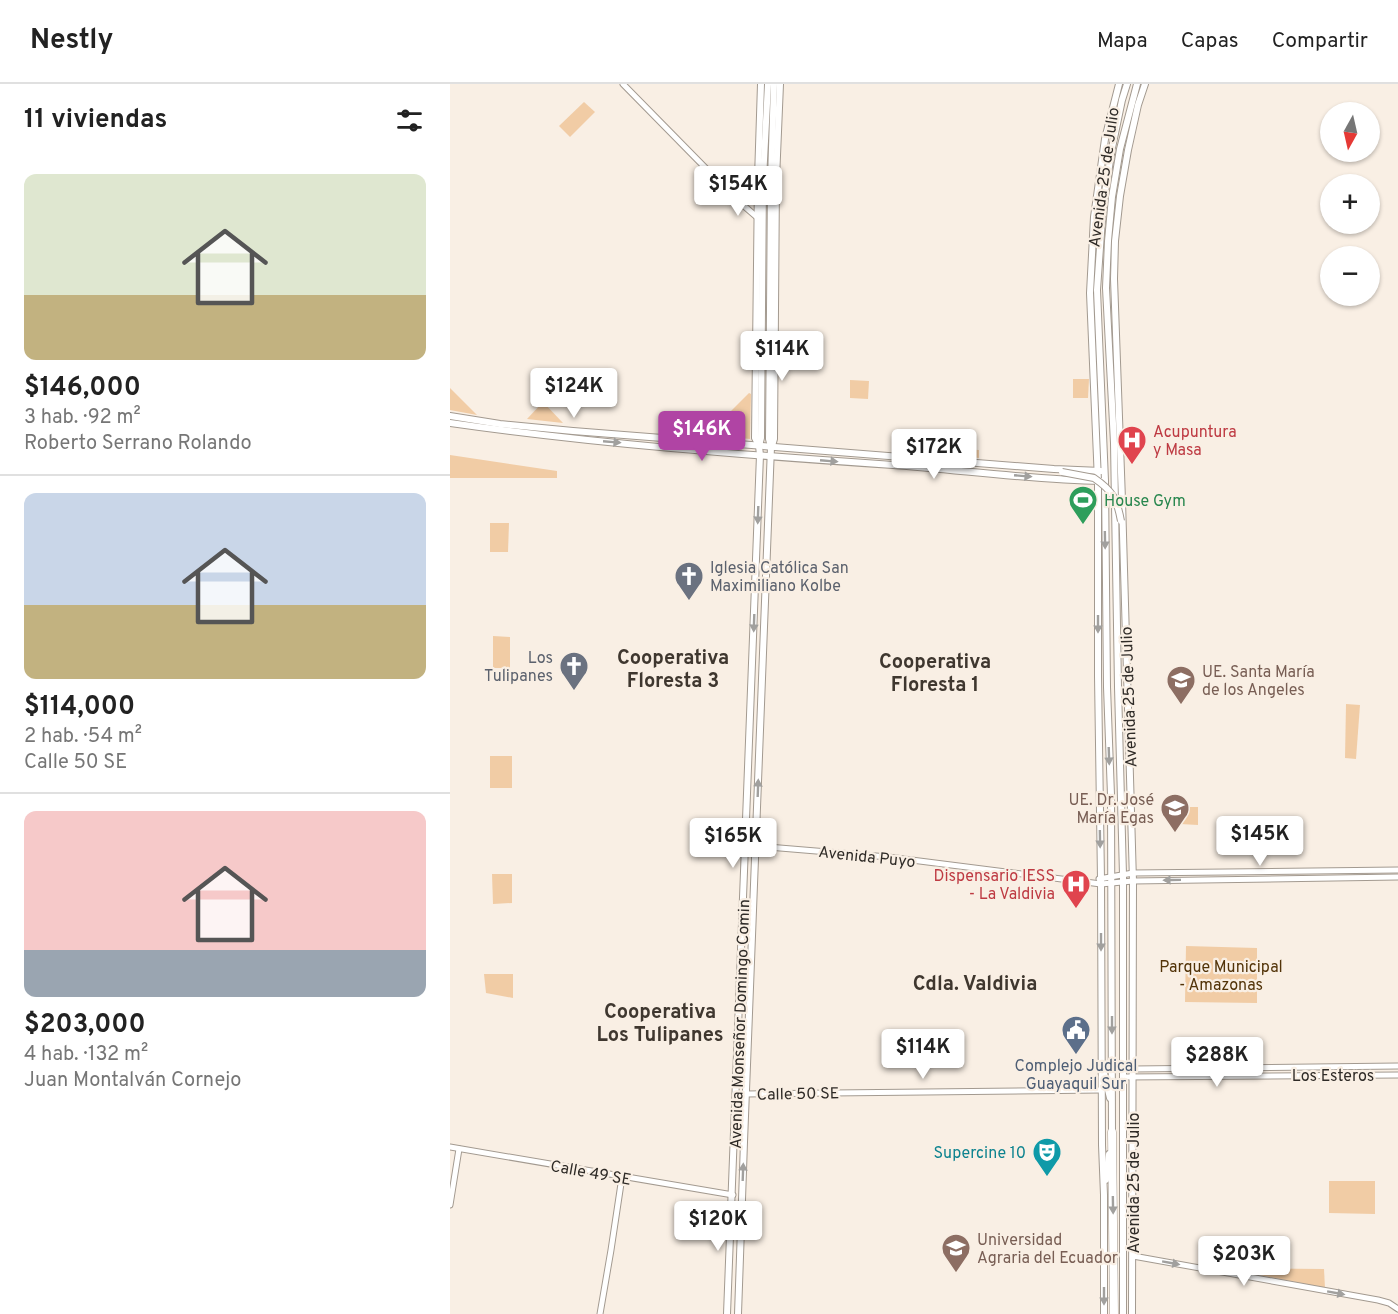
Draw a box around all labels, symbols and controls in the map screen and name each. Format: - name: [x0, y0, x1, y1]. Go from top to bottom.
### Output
- text: Nestly: [30, 23, 113, 59]
- text: Mapa: [1097, 28, 1148, 55]
- text: Capas: [1181, 28, 1239, 55]
- text: Compartir: [1272, 28, 1368, 55]
- north arrow: [1320, 102, 1380, 162]
- map controls: [1320, 102, 1380, 306]
- text: 11 viviendas: [24, 104, 167, 137]
- icon: filters: [393, 104, 426, 137]
- street label: Avenida 25 de Julio: [1085, 106, 1125, 248]
- pin: $154K: [696, 166, 780, 217]
- text: $154K: [708, 172, 768, 198]
- button: +: [1320, 174, 1380, 234]
- icon: home: [171, 213, 279, 321]
- button: −: [1320, 246, 1380, 306]
- pin: $114K: [740, 331, 824, 382]
- text: $114K: [754, 337, 810, 363]
- pin: $124K: [532, 368, 616, 419]
- text: $146,000: [24, 372, 141, 405]
- text: $124K: [544, 374, 604, 400]
- text: 3 hab. · 92 m²: [24, 405, 141, 431]
- pin: $146K: [660, 411, 744, 462]
- text: $146K: [672, 417, 732, 443]
- place label: Acupuntura y Masa: [1153, 423, 1237, 461]
- hospital icon: Acupuntura y Masa: [1116, 424, 1148, 466]
- pin: $172K: [892, 429, 976, 480]
- text: Roberto Serrano Rolando: [24, 431, 252, 457]
- text: $172K: [906, 435, 962, 461]
- one-way arrow: [603, 437, 622, 447]
- one-way arrow: [819, 456, 838, 466]
- one-way arrow: [1014, 471, 1033, 480]
- sports icon: House Gym: [1067, 484, 1099, 526]
- place label: House Gym: [1104, 492, 1186, 512]
- one-way arrow: [753, 505, 762, 524]
- one-way arrow: [1101, 530, 1110, 549]
- icon: home: [171, 532, 279, 640]
- place label: Iglesia Católica San Maximiliano Kolbe: [710, 559, 849, 597]
- church icon: Iglesia Católica San Maximiliano Kolbe: [673, 560, 705, 602]
- one-way arrow: [749, 613, 758, 632]
- one-way arrow: [1093, 614, 1103, 633]
- street label: Avenida 25 de Julio: [1118, 626, 1142, 768]
- district label: Cooperativa Floresta 3: [617, 646, 729, 695]
- place label: Los Tulipanes: [484, 649, 553, 687]
- church icon: Los Tulipanes: [558, 650, 590, 692]
- district label: Cooperativa Floresta 1: [879, 650, 991, 699]
- place label: UE. Santa María de los Angeles: [1202, 663, 1315, 701]
- school or university icon: UE. Santa María de los Angeles: [1165, 664, 1197, 706]
- text: $114,000: [24, 691, 135, 724]
- text: 2 hab. · 54 m²: [24, 724, 142, 750]
- one-way arrow: [1105, 746, 1114, 765]
- text: Calle 50 SE: [24, 750, 127, 776]
- one-way arrow: [753, 778, 762, 797]
- place label: UE. Dr. José María Egas: [1068, 791, 1154, 829]
- school or university icon: UE. Dr. José María Egas: [1159, 792, 1191, 834]
- pin: $145K: [1218, 816, 1302, 867]
- pin: $165K: [691, 818, 775, 869]
- text: $145K: [1230, 822, 1290, 848]
- text: $165K: [704, 824, 762, 850]
- one-way arrow: [1096, 830, 1105, 849]
- street label: Avenida Puyo: [817, 843, 916, 873]
- icon: home: [171, 850, 279, 958]
- place label: Dispensario IESS - La Valdivia: [934, 867, 1055, 905]
- hospital icon: Dispensario IESS - La Valdivia: [1060, 868, 1092, 910]
- one-way arrow: [1162, 875, 1181, 885]
- street label: Avenida Monseñor Domingo Comin: [727, 899, 755, 1149]
- one-way arrow: [1096, 933, 1106, 952]
- park label: Parque Municipal - Amazonas: [1159, 958, 1283, 996]
- district label: Cdla. Valdivia: [913, 972, 1037, 998]
- district label: Cooperativa Los Tulipanes: [596, 1000, 724, 1049]
- text: $203,000: [24, 1009, 146, 1042]
- public building icon: Complejo Judical Guayaquil Sur: [1060, 1014, 1092, 1056]
- one-way arrow: [1107, 1016, 1117, 1035]
- pin: $114K: [881, 1029, 965, 1080]
- text: $114K: [895, 1035, 951, 1061]
- pin: $288K: [1175, 1037, 1259, 1088]
- text: 4 hab. · 132 m²: [24, 1042, 148, 1068]
- text: $288K: [1185, 1043, 1249, 1069]
- place label: Complejo Judical Guayaquil Sur: [1015, 1057, 1137, 1095]
- street label: Los Esteros: [1292, 1067, 1374, 1087]
- text: Juan Montalván Cornejo: [24, 1068, 241, 1094]
- street label: Calle 50 SE: [757, 1084, 840, 1106]
- street label: Avenida 25 de Julio: [1125, 1112, 1145, 1253]
- theatre icon: Supercine 10: [1031, 1136, 1063, 1178]
- place label: Supercine 10: [933, 1144, 1026, 1164]
- street label: Calle 49 SE: [549, 1157, 633, 1191]
- one-way arrow: [738, 1162, 748, 1181]
- one-way arrow: [1108, 1196, 1118, 1215]
- pin: $120K: [676, 1201, 760, 1252]
- text: $120K: [688, 1207, 748, 1233]
- place label: Universidad Agraria del Ecuador: [977, 1231, 1118, 1269]
- school or university icon: Universidad Agraria del Ecuador: [940, 1232, 972, 1274]
- pin: $203K: [1202, 1236, 1286, 1287]
- text: $203K: [1212, 1242, 1276, 1268]
- one-way arrow: [1162, 1258, 1181, 1267]
- one-way arrow: [1099, 1286, 1109, 1305]
- one-way arrow: [1326, 1288, 1345, 1297]

